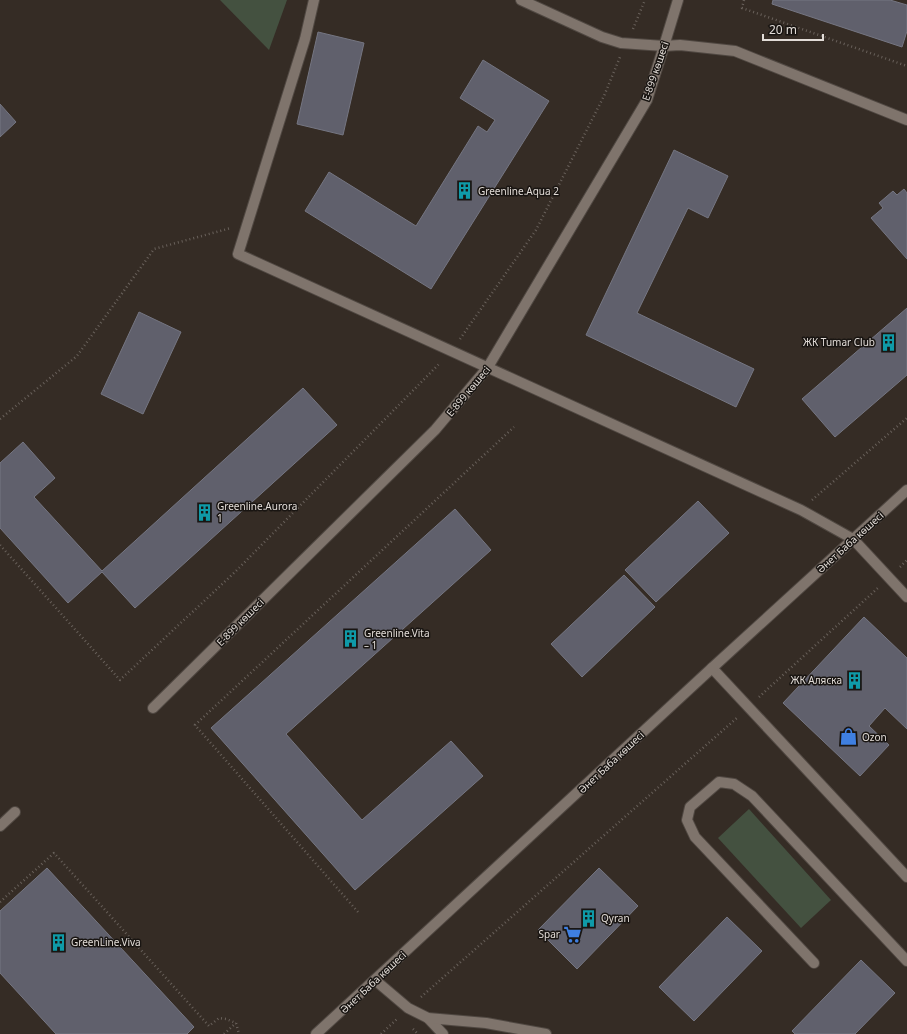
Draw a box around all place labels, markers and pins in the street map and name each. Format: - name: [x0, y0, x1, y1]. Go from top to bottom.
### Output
- building icon: Greenline.Aqua 2: [455, 181, 475, 201]
- place label: Greenline.Aqua 2: [478, 184, 559, 198]
- building icon: ЖК Tumar Club: [878, 332, 898, 352]
- place label: ЖК Tumar Club: [803, 335, 875, 349]
- place label: Greenline.Aurora 1: [217, 499, 297, 525]
- building icon: Greenline.Aurora 1: [194, 502, 214, 522]
- place label: Greenline.Vita – 1: [364, 626, 430, 652]
- building icon: Greenline.Vita – 1: [341, 629, 361, 649]
- building icon: ЖК Аляска: [845, 670, 865, 690]
- place label: ЖК Аляска: [790, 673, 842, 687]
- shop icon: Ozon: [839, 727, 859, 747]
- place label: Ozon: [862, 730, 887, 744]
- building icon: Qyran: [578, 908, 598, 928]
- place label: Qyran: [601, 911, 630, 925]
- supermarket icon: Spar: [563, 924, 583, 944]
- place label: Spar: [539, 927, 560, 941]
- building icon: GreenLine.Viva: [48, 932, 68, 952]
- place label: GreenLine.Viva: [71, 935, 141, 949]

